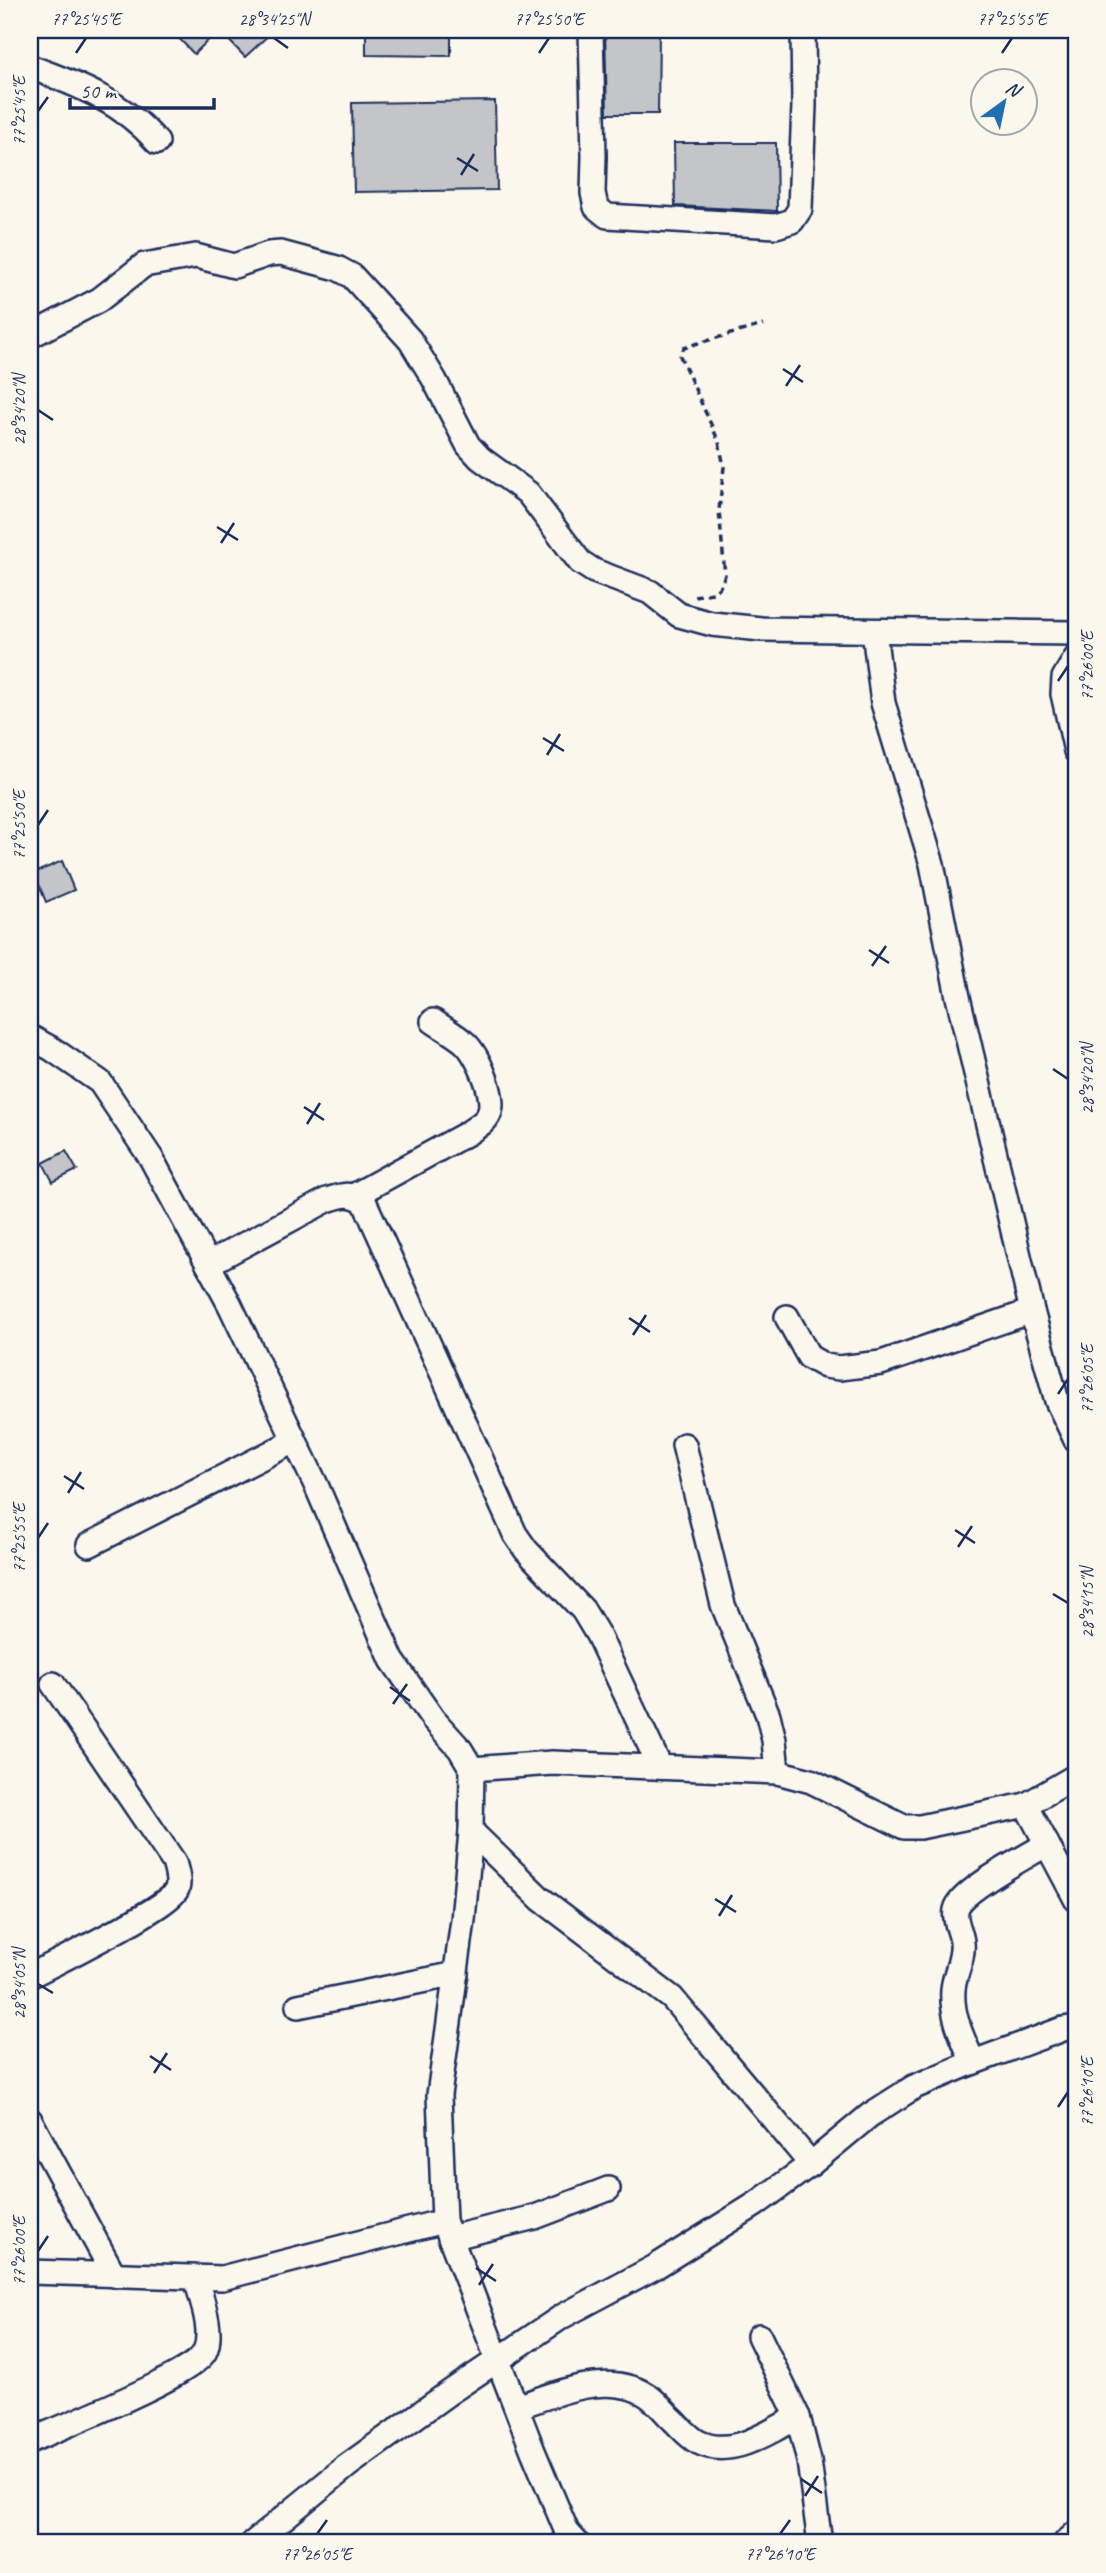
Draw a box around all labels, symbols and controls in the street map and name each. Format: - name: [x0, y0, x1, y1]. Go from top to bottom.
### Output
- text: 77°25'45"E: [51, 8, 123, 30]
- text: 28°34'25"N: [239, 8, 313, 30]
- text: 77°25'50"E: [514, 8, 586, 30]
- text: 77°25'55"E: [977, 8, 1049, 30]
- scale bar: [70, 66, 214, 110]
- north arrow: [970, 66, 1040, 136]
- text: 77°25'45"E: [8, 74, 30, 146]
- text: N: [1001, 75, 1027, 104]
- text: 50 m: [80, 78, 118, 104]
- text: 28°34'20"N: [8, 371, 30, 445]
- text: 77°26'00"E: [1076, 629, 1098, 701]
- text: 77°25'50"E: [8, 788, 30, 860]
- text: 28°34'20"N: [1076, 1040, 1098, 1114]
- text: 77°26'05"E: [1076, 1342, 1098, 1414]
- text: 77°25'55"E: [8, 1501, 30, 1573]
- text: 28°34'15"N: [1076, 1564, 1098, 1638]
- text: 28°34'05"N: [8, 1945, 30, 2019]
- text: 77°26'10"E: [1076, 2055, 1098, 2127]
- text: 77°26'00"E: [8, 2214, 30, 2286]
- text: 77°26'05"E: [282, 2543, 354, 2565]
- text: 77°26'10"E: [745, 2543, 817, 2565]

